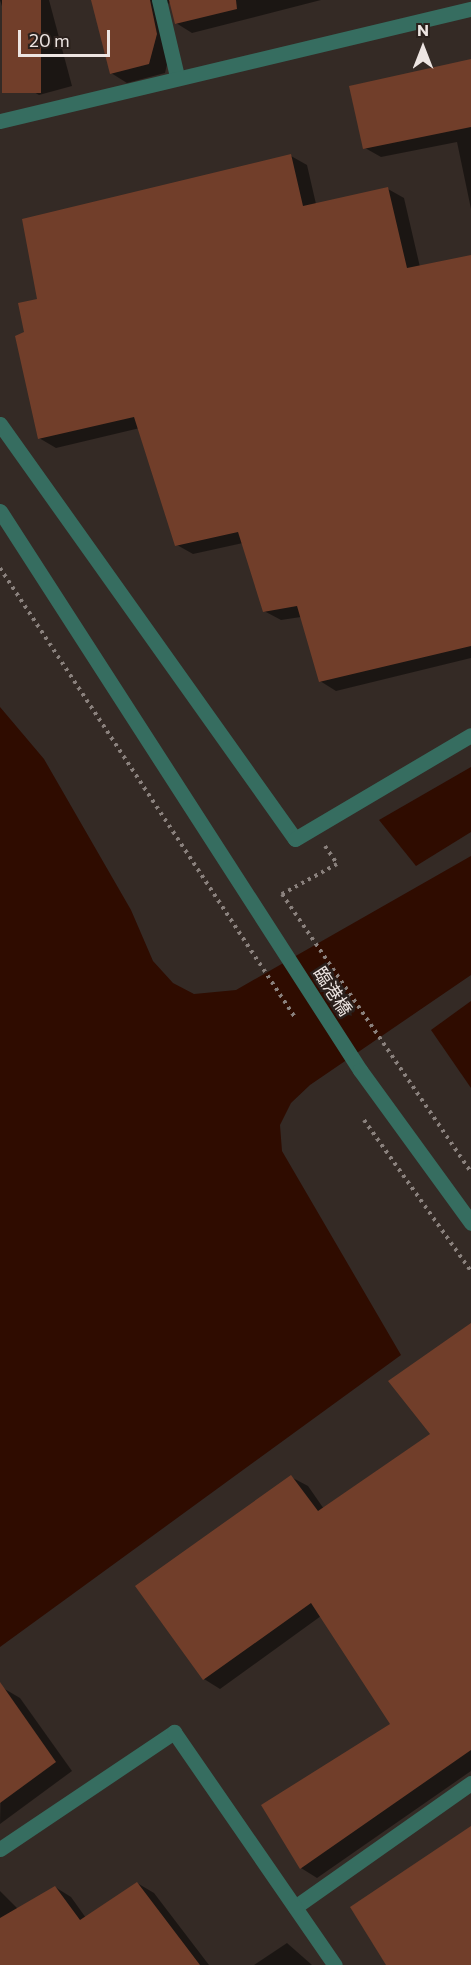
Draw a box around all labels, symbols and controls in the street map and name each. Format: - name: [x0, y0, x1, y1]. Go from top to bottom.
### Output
- scale bar: [21, 18, 112, 56]
- north arrow: [393, 18, 453, 78]
- text: N: [417, 20, 429, 39]
- text: 20 m: [29, 29, 70, 51]
- street label: 臨港橋: [309, 962, 357, 1020]

